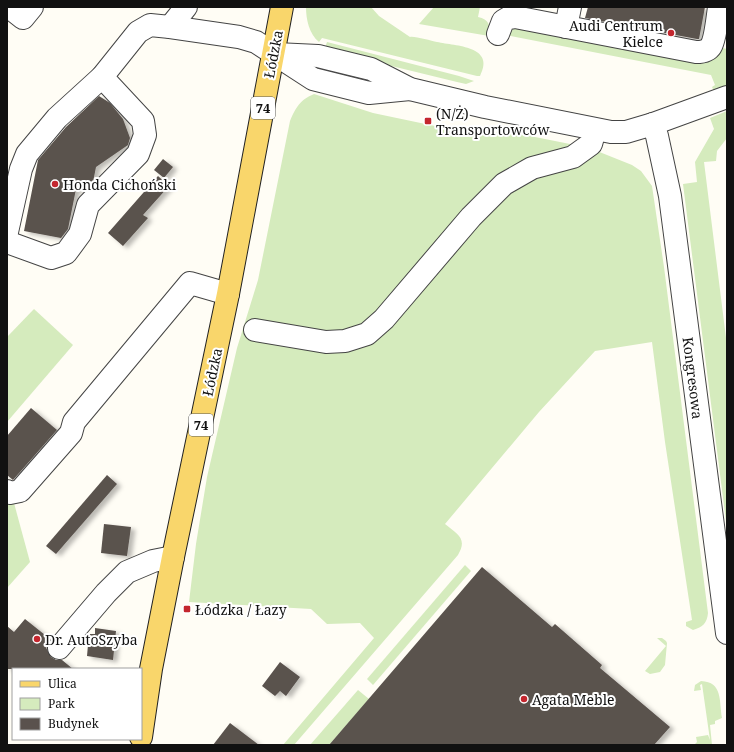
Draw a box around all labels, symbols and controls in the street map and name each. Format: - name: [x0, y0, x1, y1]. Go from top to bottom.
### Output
- place label: Audi Centrum Kielce: [569, 16, 663, 51]
- street label: Łódzka: [259, 28, 287, 80]
- marker: Audi Centrum Kielce: [666, 28, 676, 38]
- road number: 74: [251, 97, 275, 119]
- place label: (N/Ż) Transportowców: [436, 104, 550, 139]
- marker: (N/Ż) Transportowców: [423, 116, 433, 126]
- place label: Honda Cichoński: [63, 175, 177, 194]
- marker: Honda Cichoński: [50, 179, 60, 189]
- street label: Kongresowa: [679, 336, 707, 420]
- street label: Łódzka: [198, 346, 226, 398]
- road number: 74: [189, 414, 213, 436]
- place label: Łódzka / Łazy: [195, 600, 287, 619]
- marker: Łódzka / Łazy: [182, 604, 192, 614]
- place label: Dr. AutoSzyba: [45, 630, 138, 649]
- marker: Dr. AutoSzyba: [32, 634, 42, 644]
- legend: [12, 668, 142, 740]
- text: Ulica: [48, 675, 77, 692]
- place label: Agata Meble: [532, 690, 615, 709]
- marker: Agata Meble: [519, 694, 529, 704]
- text: Park: [48, 695, 76, 712]
- text: Budynek: [48, 715, 100, 732]

